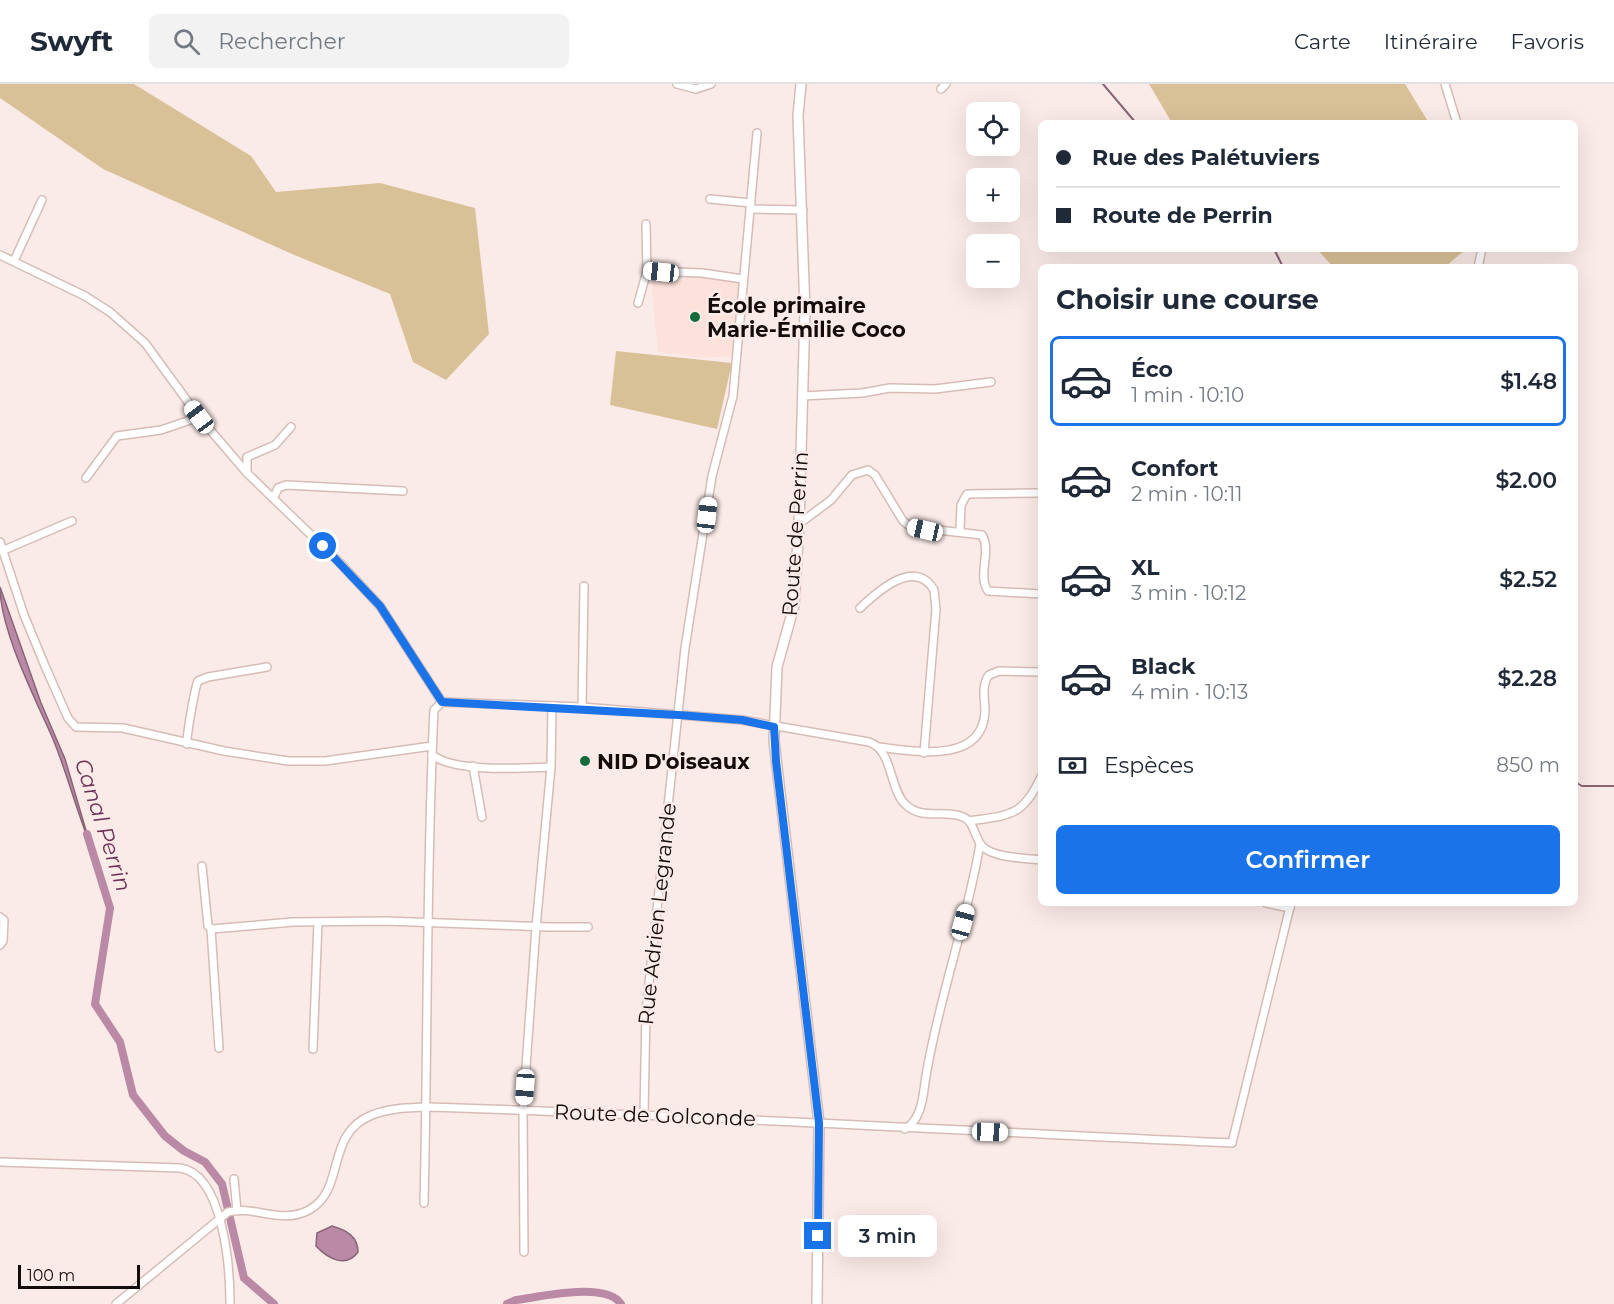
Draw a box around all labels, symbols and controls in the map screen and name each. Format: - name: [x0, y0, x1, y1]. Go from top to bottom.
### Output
- search box: [149, 14, 569, 68]
- text: Swyft: [30, 24, 113, 58]
- icon: search: [170, 25, 203, 58]
- text: Rechercher: [218, 28, 346, 55]
- text: Carte: [1294, 29, 1351, 54]
- text: Itinéraire: [1384, 29, 1478, 54]
- text: Favoris: [1511, 29, 1584, 54]
- map controls: [966, 102, 1020, 288]
- button: locate: [966, 102, 1020, 156]
- text: Rue des Palétuviers: [1092, 144, 1320, 171]
- button: +: [966, 168, 1020, 222]
- text: Route de Perrin: [1092, 202, 1273, 229]
- button: −: [966, 234, 1020, 288]
- car: [642, 261, 680, 283]
- text: Choisir une course: [1056, 283, 1319, 316]
- place label: École primaire Marie-Émilie Coco: [707, 293, 906, 342]
- marker: École primaire Marie-Émilie Coco: [688, 310, 702, 324]
- icon: car: [1059, 354, 1113, 408]
- text: Éco: [1131, 356, 1173, 383]
- text: $1.48: [1500, 368, 1557, 395]
- text: 1 min · 10:10: [1131, 383, 1244, 407]
- car: [181, 397, 217, 437]
- street label: Route de Perrin: [777, 451, 813, 617]
- icon: car: [1059, 453, 1113, 507]
- text: Confort: [1131, 455, 1218, 482]
- text: $2.00: [1495, 467, 1557, 494]
- text: 2 min · 10:11: [1131, 482, 1242, 506]
- car: [696, 496, 718, 534]
- car: [905, 517, 945, 543]
- route start: [309, 532, 336, 559]
- icon: car: [1059, 552, 1113, 606]
- text: XL: [1131, 554, 1160, 581]
- text: $2.52: [1499, 566, 1557, 593]
- text: 3 min · 10:12: [1131, 581, 1246, 605]
- icon: car: [1059, 651, 1113, 705]
- text: Black: [1131, 653, 1195, 680]
- text: $2.28: [1497, 665, 1557, 692]
- text: 4 min · 10:13: [1131, 680, 1248, 704]
- place label: NID D'oiseaux: [597, 749, 750, 774]
- icon: cash: [1056, 749, 1089, 782]
- text: Espèces: [1104, 752, 1194, 779]
- text: 850 m: [1496, 753, 1560, 777]
- marker: NID D'oiseaux: [578, 754, 592, 768]
- water label: Canal Perrin: [69, 755, 137, 895]
- street label: Rue Adrien Legrande: [633, 802, 681, 1026]
- button: Confirmer: [1056, 825, 1560, 894]
- car: [950, 902, 976, 942]
- car: [515, 1068, 535, 1106]
- street label: Route de Golconde: [554, 1099, 756, 1131]
- car: [972, 1122, 1008, 1142]
- callout: 3 min: [839, 1215, 938, 1257]
- route end: [804, 1222, 831, 1249]
- text: 3 min: [859, 1224, 916, 1248]
- scale bar: [18, 1262, 140, 1290]
- text: 100 m: [27, 1266, 75, 1285]

